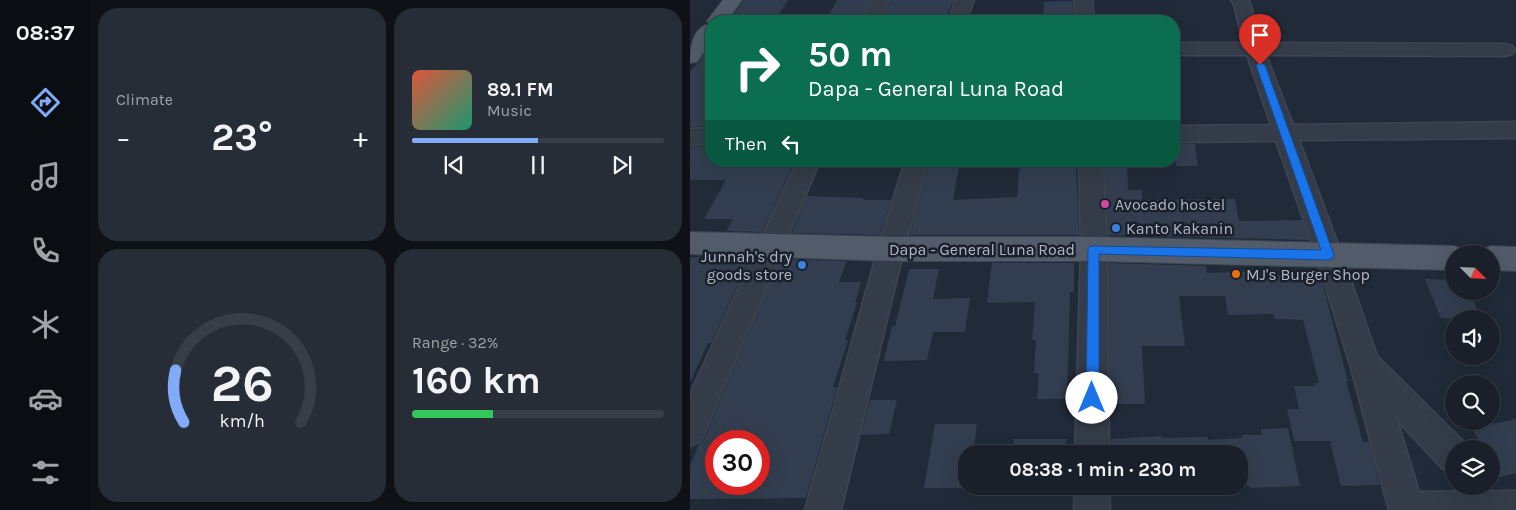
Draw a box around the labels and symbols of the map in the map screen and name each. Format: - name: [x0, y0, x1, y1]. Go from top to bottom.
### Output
- pin: [1239, 14, 1281, 65]
- place label: Avocado hostel: [1115, 195, 1225, 214]
- marker: Avocado hostel: [1099, 198, 1111, 210]
- place label: Kanto Kakanin: [1126, 219, 1233, 238]
- marker: Kanto Kakanin: [1110, 222, 1122, 234]
- street label: Dapa - General Luna Road: [889, 240, 1075, 259]
- north arrow: [1445, 245, 1500, 300]
- place label: Junnah's dry goods store: [701, 247, 793, 284]
- marker: Junnah's dry goods store: [796, 259, 808, 271]
- place label: MJ's Burger Shop: [1246, 265, 1370, 284]
- marker: MJ's Burger Shop: [1230, 268, 1242, 280]
- position arrow: [1065, 371, 1117, 423]
- speed limit sign: 30: [705, 430, 770, 495]

